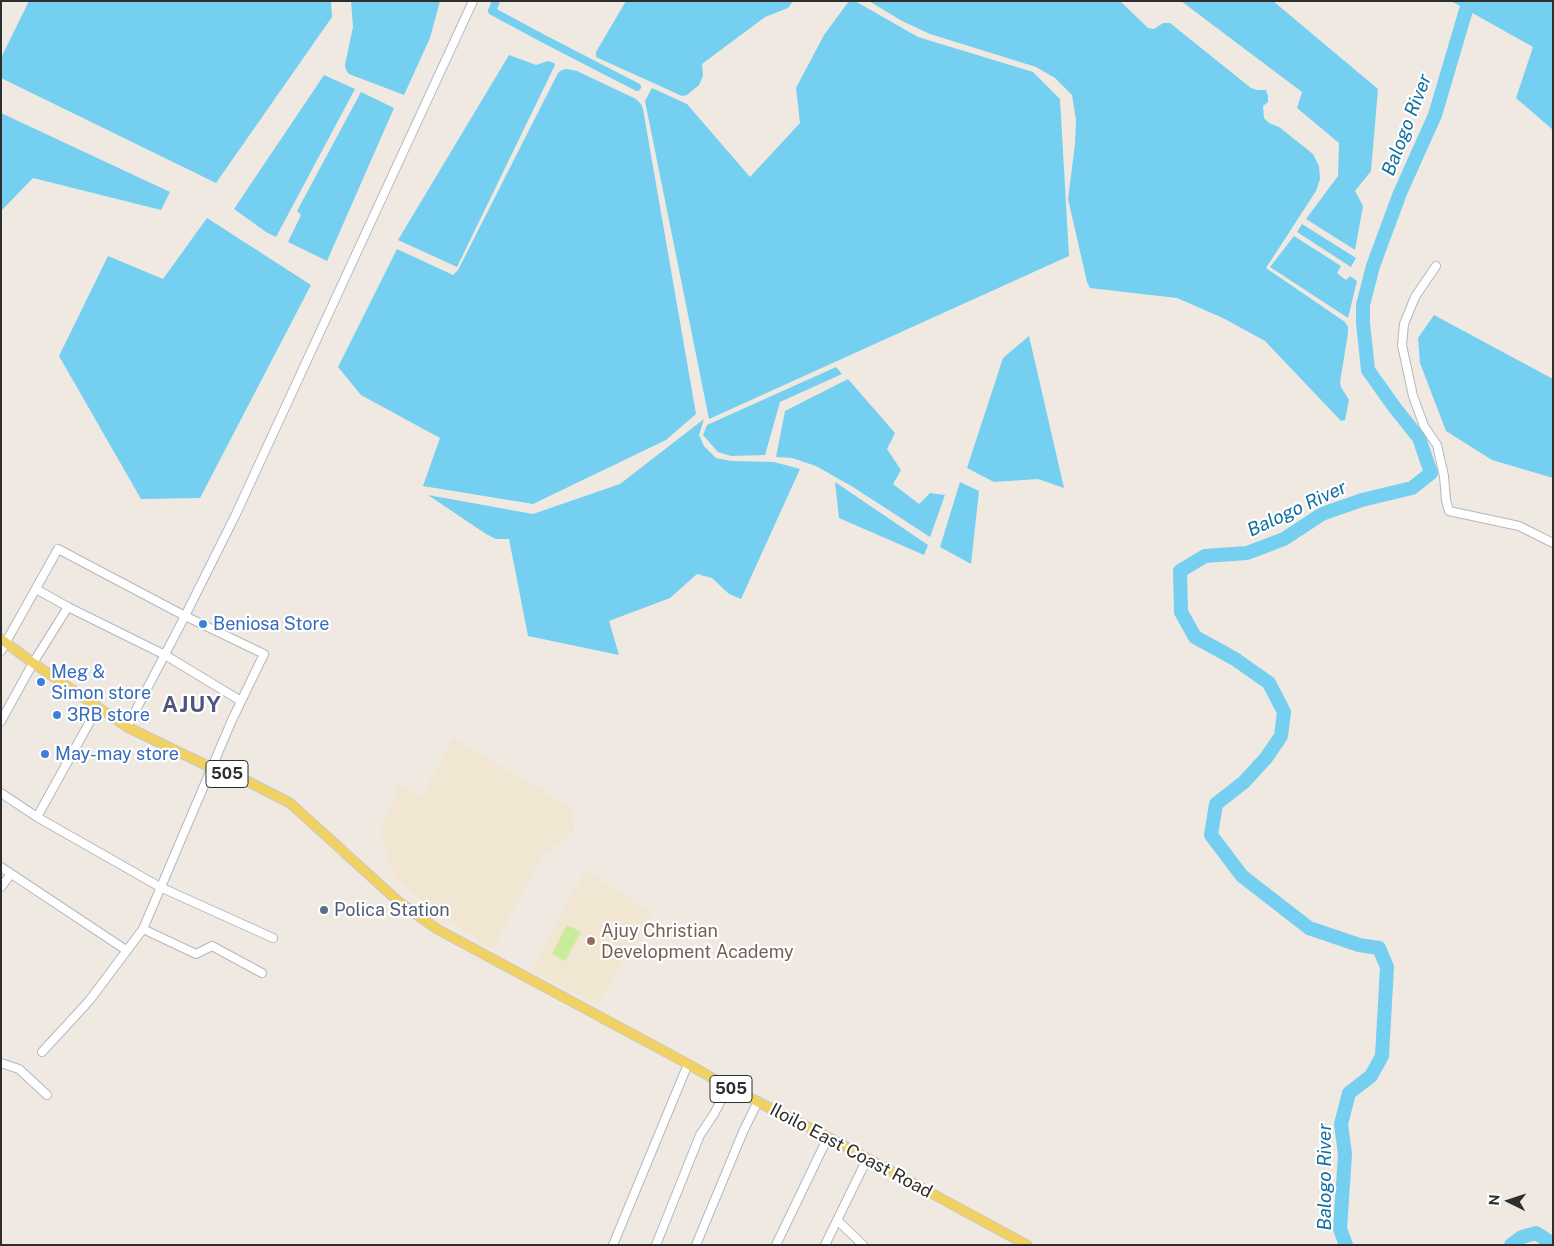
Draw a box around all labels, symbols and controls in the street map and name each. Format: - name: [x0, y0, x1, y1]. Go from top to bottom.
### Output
- water label: Balogo River: [1377, 71, 1437, 179]
- water label: Balogo River: [1244, 476, 1350, 542]
- place label: Beniosa Store: [213, 613, 329, 635]
- marker: Beniosa Store: [197, 618, 209, 630]
- place label: Meg & Simon store: [51, 661, 151, 704]
- marker: Meg & Simon store: [35, 676, 47, 688]
- district label: AJUY: [162, 692, 222, 718]
- place label: 3RB store: [67, 704, 150, 726]
- marker: 3RB store: [51, 709, 63, 721]
- place label: May-may store: [55, 743, 179, 765]
- marker: May-may store: [39, 748, 51, 760]
- road number: 505: [206, 761, 248, 788]
- place label: Polica Station: [334, 899, 450, 921]
- marker: Polica Station: [318, 904, 330, 916]
- place label: Ajuy Christian Development Academy: [601, 920, 794, 962]
- marker: Ajuy Christian Development Academy: [585, 935, 597, 947]
- road number: 505: [710, 1076, 752, 1102]
- street label: Iloilo East Coast Road: [766, 1099, 936, 1203]
- water label: Balogo River: [1314, 1123, 1336, 1231]
- north arrow: [1484, 1176, 1534, 1226]
- text: N: [1486, 1194, 1502, 1206]

